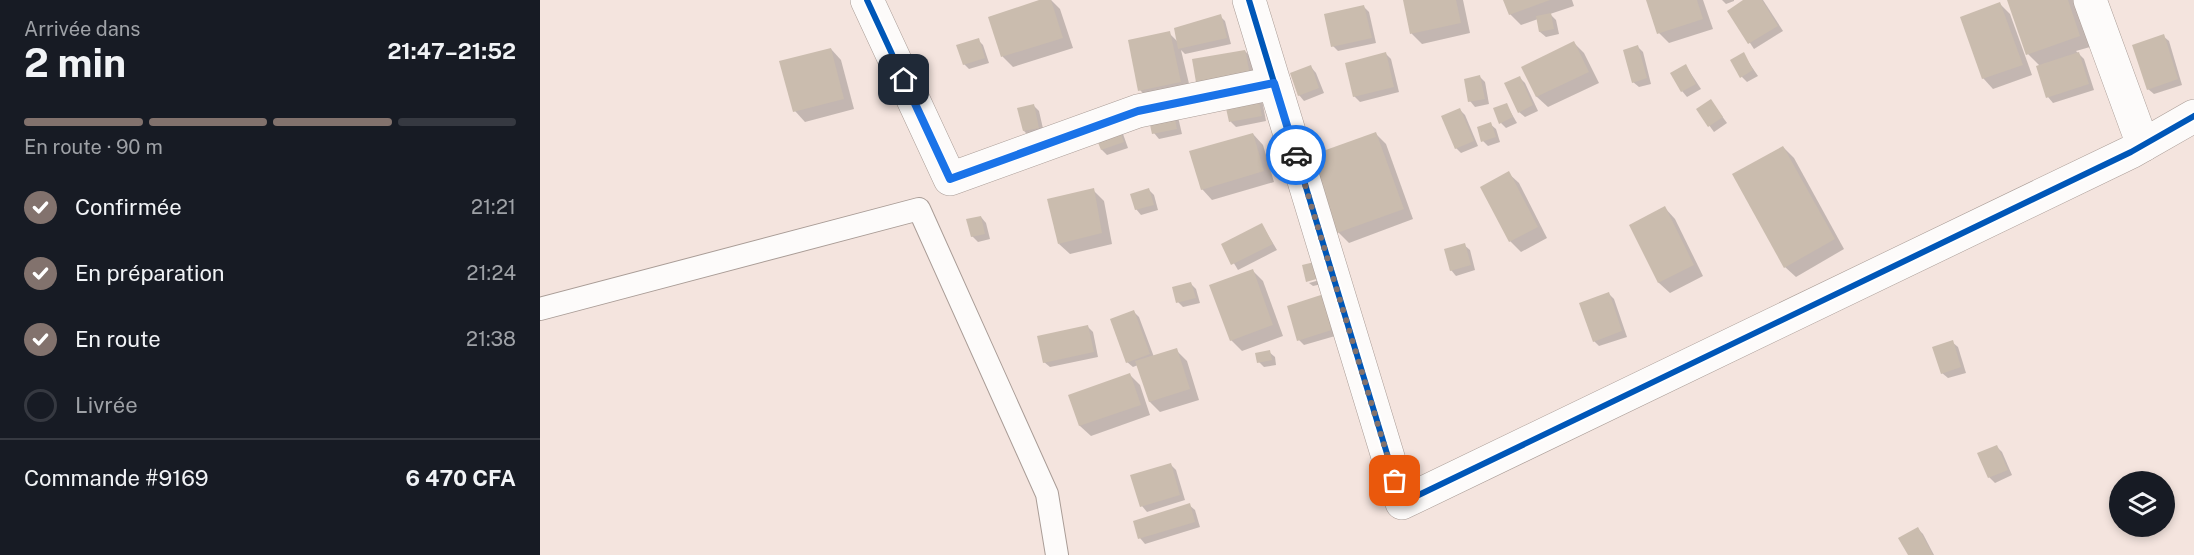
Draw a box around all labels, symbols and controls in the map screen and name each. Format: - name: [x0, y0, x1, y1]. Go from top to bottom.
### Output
- text: Arrivée dans: [24, 17, 140, 41]
- text: 21:47–21:52: [387, 38, 516, 64]
- text: 2 min: [24, 40, 126, 86]
- pin: [878, 54, 929, 105]
- icon: home: [887, 63, 920, 96]
- courier: [1266, 125, 1326, 185]
- text: En route · 90 m: [24, 135, 163, 159]
- icon: car: [1280, 139, 1313, 172]
- icon: check: [24, 191, 57, 224]
- text: Confirmée: [75, 194, 182, 220]
- text: 21:21: [471, 195, 516, 219]
- icon: check: [24, 257, 57, 290]
- text: En préparation: [75, 260, 225, 286]
- text: 21:24: [467, 261, 516, 285]
- icon: check: [24, 323, 57, 356]
- text: En route: [75, 326, 161, 352]
- text: 21:38: [466, 327, 516, 351]
- text: Livrée: [75, 392, 138, 418]
- pin: [1369, 455, 1420, 506]
- icon: bag: [1378, 464, 1411, 497]
- text: Commande #9169: [24, 465, 208, 491]
- text: 6 470 CFA: [406, 465, 516, 491]
- map controls: [2109, 471, 2175, 537]
- button: layers: [2109, 471, 2175, 537]

